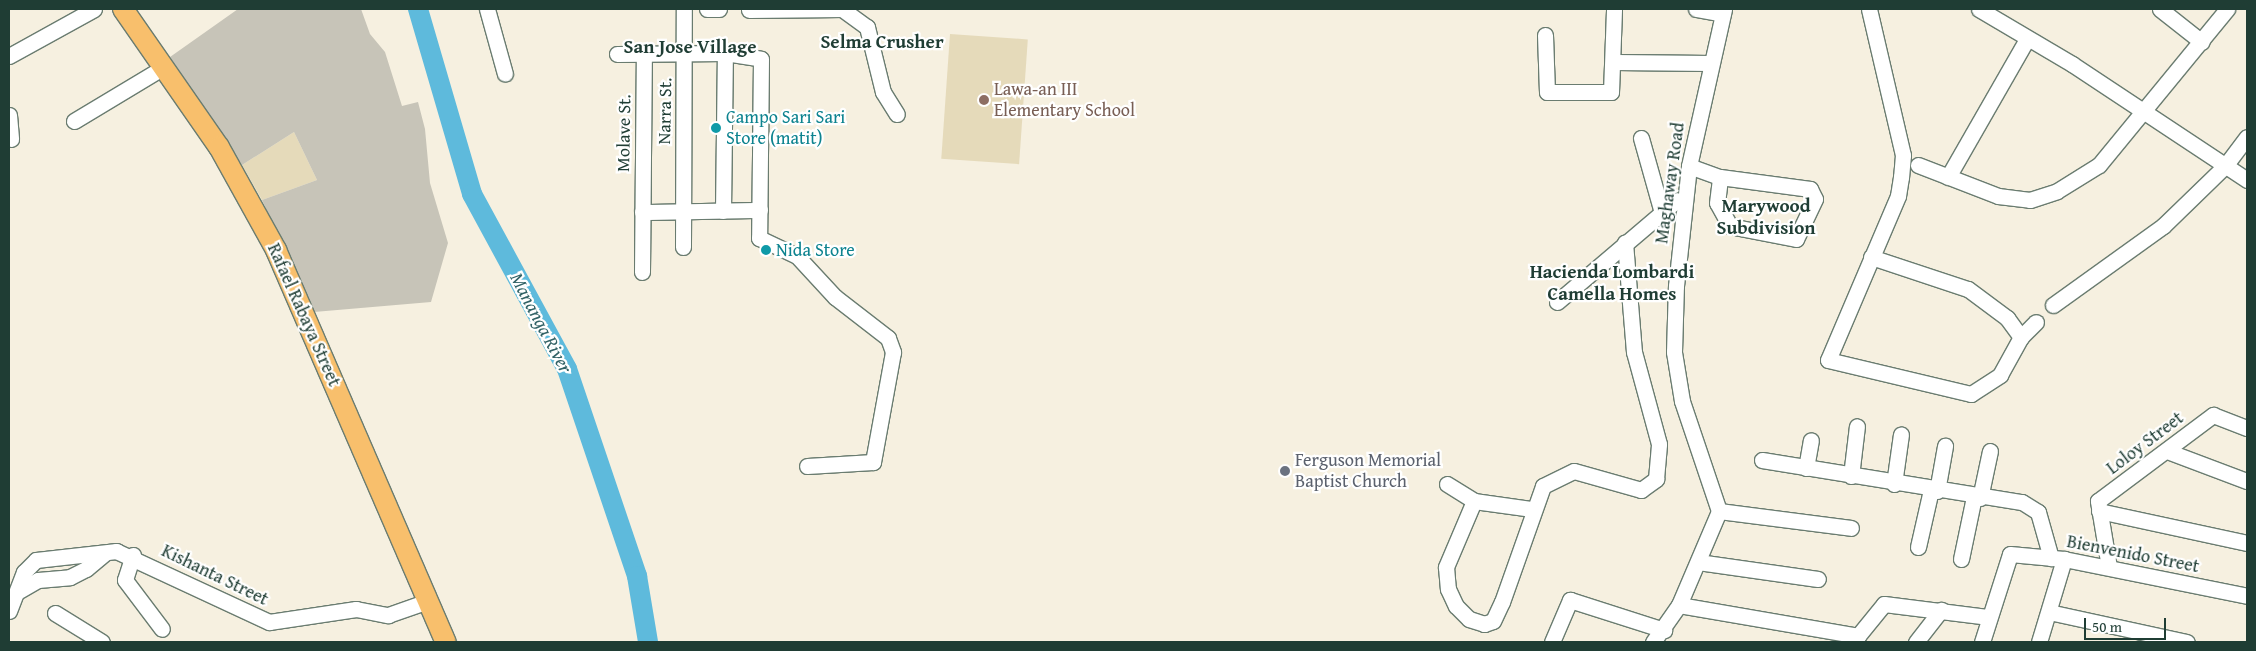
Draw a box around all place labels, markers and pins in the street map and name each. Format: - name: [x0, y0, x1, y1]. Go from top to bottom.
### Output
- place label: Lawa-an Ⅲ Elementary School: [994, 79, 1135, 122]
- marker: Lawa-an Ⅲ Elementary School: [978, 94, 990, 106]
- place label: Campo Sari Sari Store (matit): [726, 107, 845, 150]
- marker: Campo Sari Sari Store (matit): [710, 122, 722, 134]
- place label: Nida Store: [776, 239, 855, 261]
- marker: Nida Store: [760, 244, 772, 256]
- place label: Ferguson Memorial Baptist Church: [1295, 450, 1441, 492]
- marker: Ferguson Memorial Baptist Church: [1279, 465, 1291, 477]

